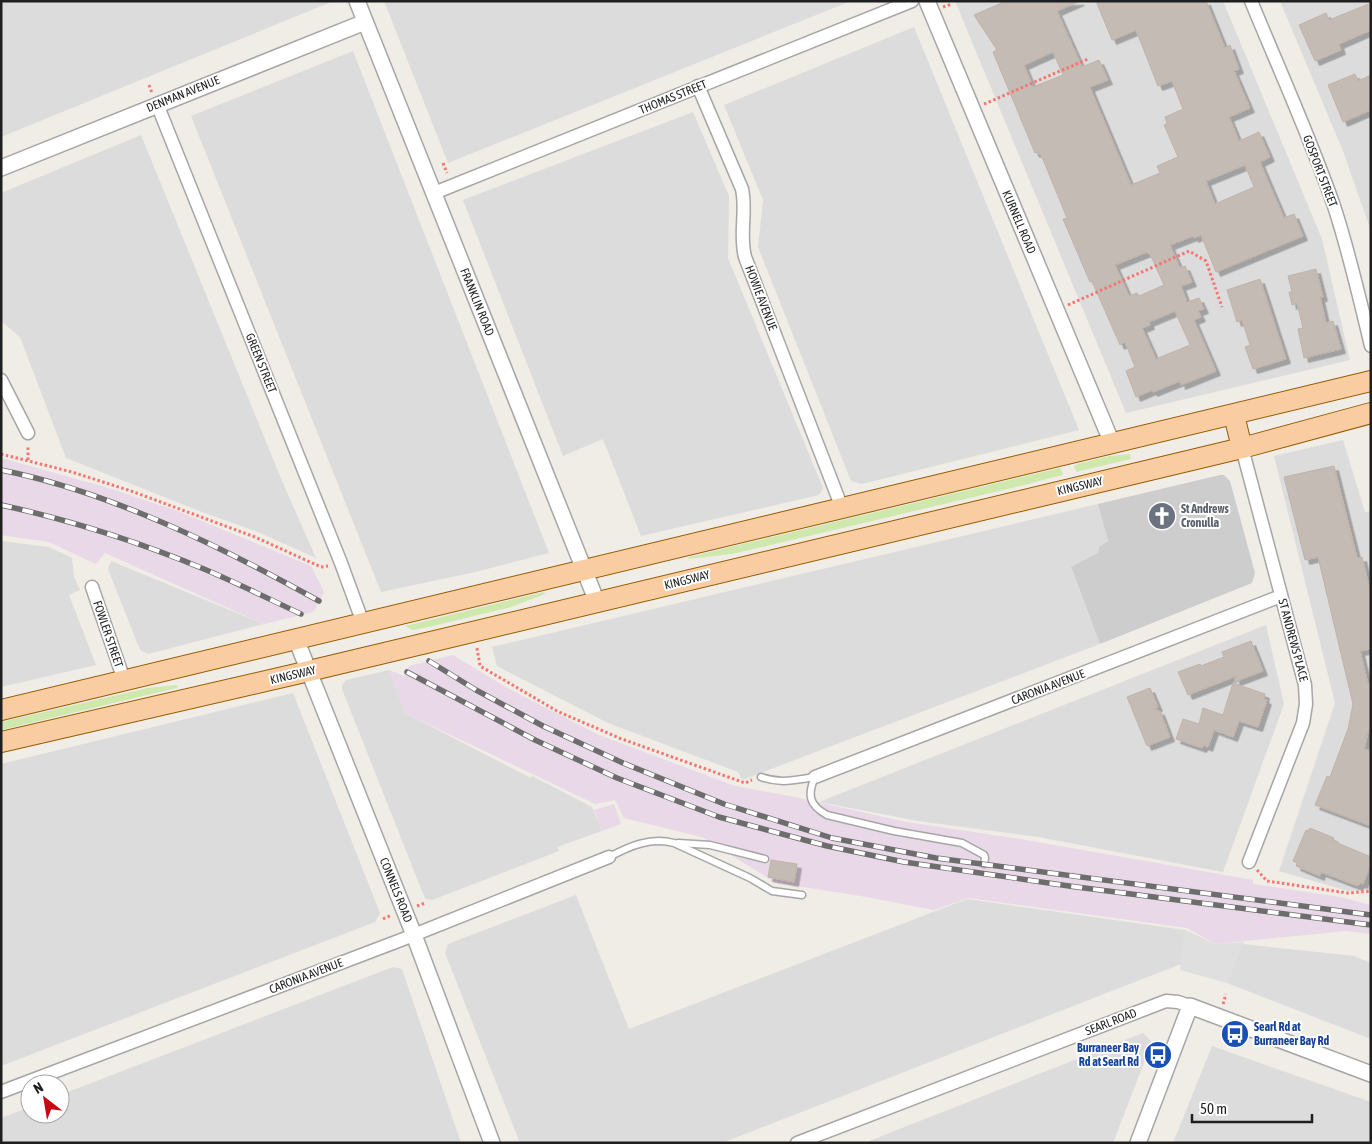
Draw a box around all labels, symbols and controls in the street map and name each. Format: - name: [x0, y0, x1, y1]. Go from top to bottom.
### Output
- street label: DENMAN AVENUE: [144, 73, 222, 115]
- street label: THOMAS STREET: [637, 77, 710, 117]
- street label: GOSPORT STREET: [1300, 133, 1340, 210]
- street label: KURNELL ROAD: [999, 188, 1039, 256]
- street label: HOWIE AVENUE: [742, 264, 780, 332]
- street label: FRANKLIN ROAD: [457, 266, 497, 338]
- street label: GREEN STREET: [243, 331, 280, 396]
- street label: KINGSWAY: [1056, 474, 1105, 498]
- church icon: St Andrews Cronulla: [1147, 501, 1177, 531]
- place label: St Andrews Cronulla: [1181, 502, 1230, 530]
- street label: KINGSWAY: [663, 567, 712, 592]
- street label: ST ANDREWS PLACE: [1275, 597, 1311, 683]
- street label: FOWLER STREET: [90, 599, 126, 670]
- street label: KINGSWAY: [269, 663, 318, 687]
- street label: CARONIA AVENUE: [1009, 667, 1087, 707]
- street label: CONNELS ROAD: [377, 856, 415, 925]
- street label: CARONIA AVENUE: [267, 956, 345, 996]
- street label: SEARL ROAD: [1083, 1006, 1139, 1038]
- bus stop icon: Searl Rd at Burraneer Bay Rd: [1220, 1019, 1250, 1049]
- place label: Searl Rd at Burraneer Bay Rd: [1254, 1020, 1330, 1048]
- bus stop icon: Burraneer Bay Rd at Searl Rd: [1143, 1040, 1173, 1070]
- place label: Burraneer Bay Rd at Searl Rd: [1077, 1041, 1139, 1069]
- north arrow: [20, 1074, 70, 1124]
- text: N: [31, 1079, 46, 1097]
- scale bar: [1192, 1092, 1312, 1124]
- text: 50 m: [1200, 1100, 1227, 1117]

